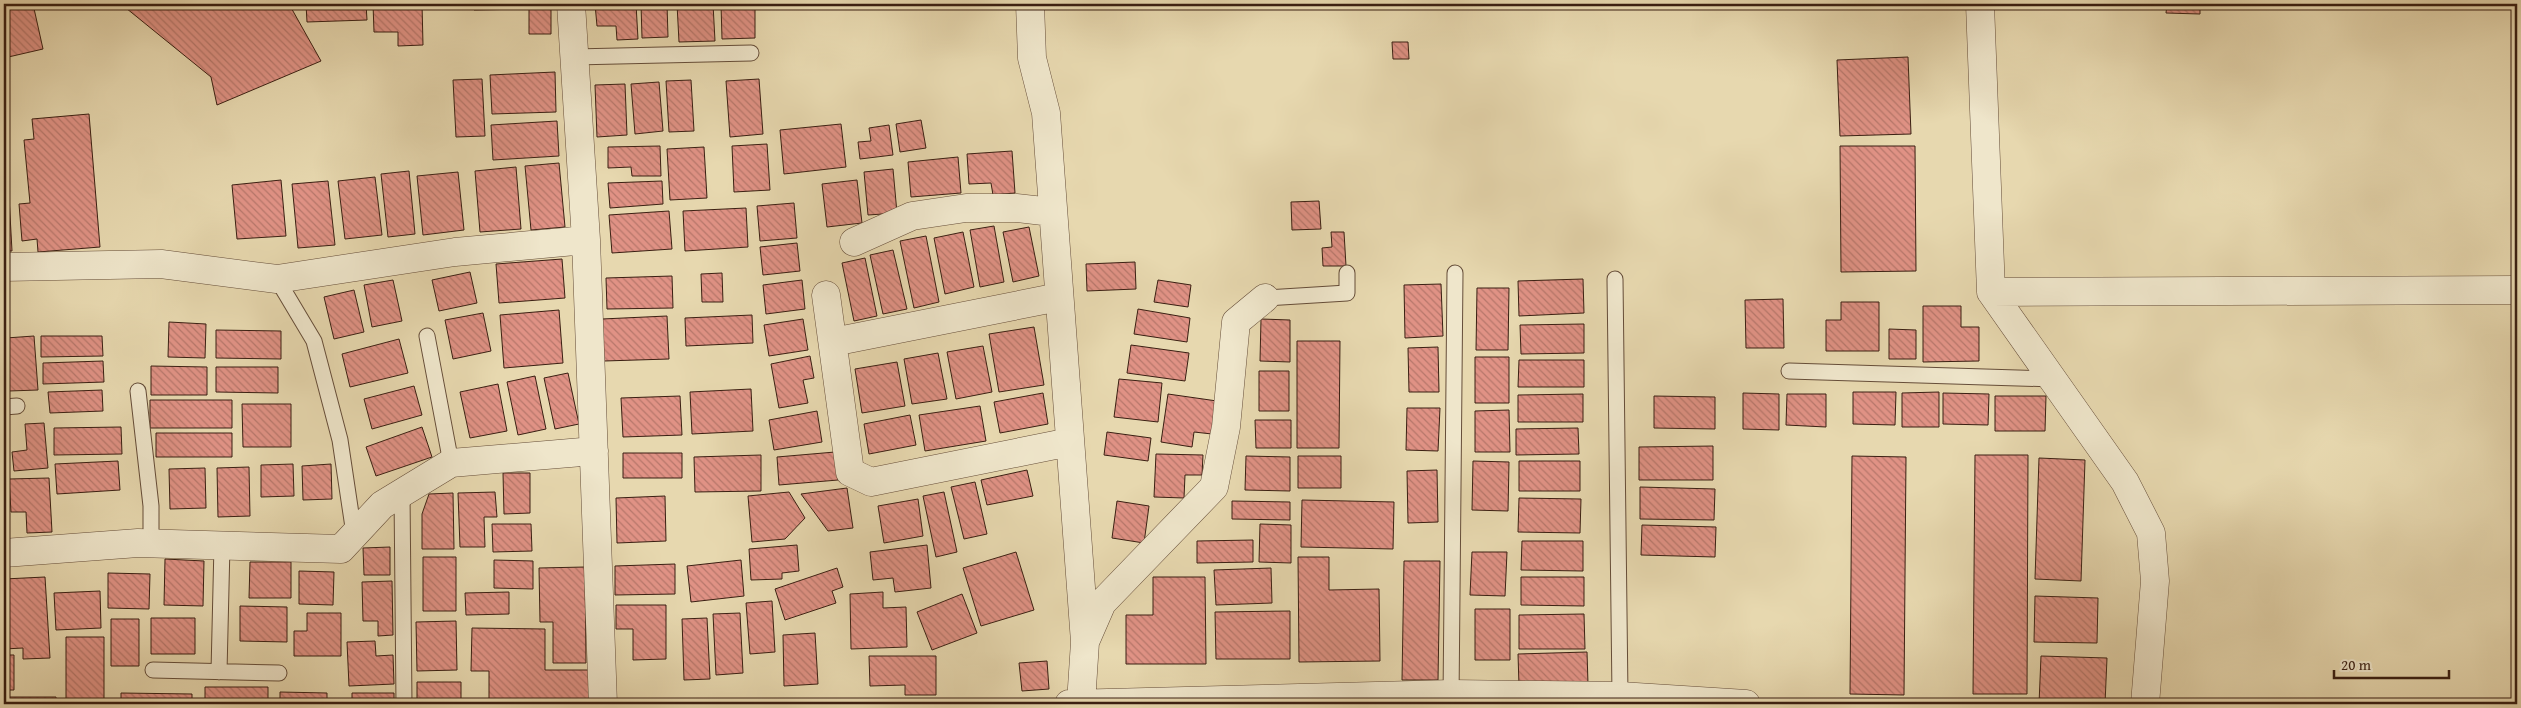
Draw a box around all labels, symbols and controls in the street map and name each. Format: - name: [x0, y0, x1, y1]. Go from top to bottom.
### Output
- scale bar: [2334, 648, 2448, 680]
- text: 20 m: [2341, 654, 2372, 675]

